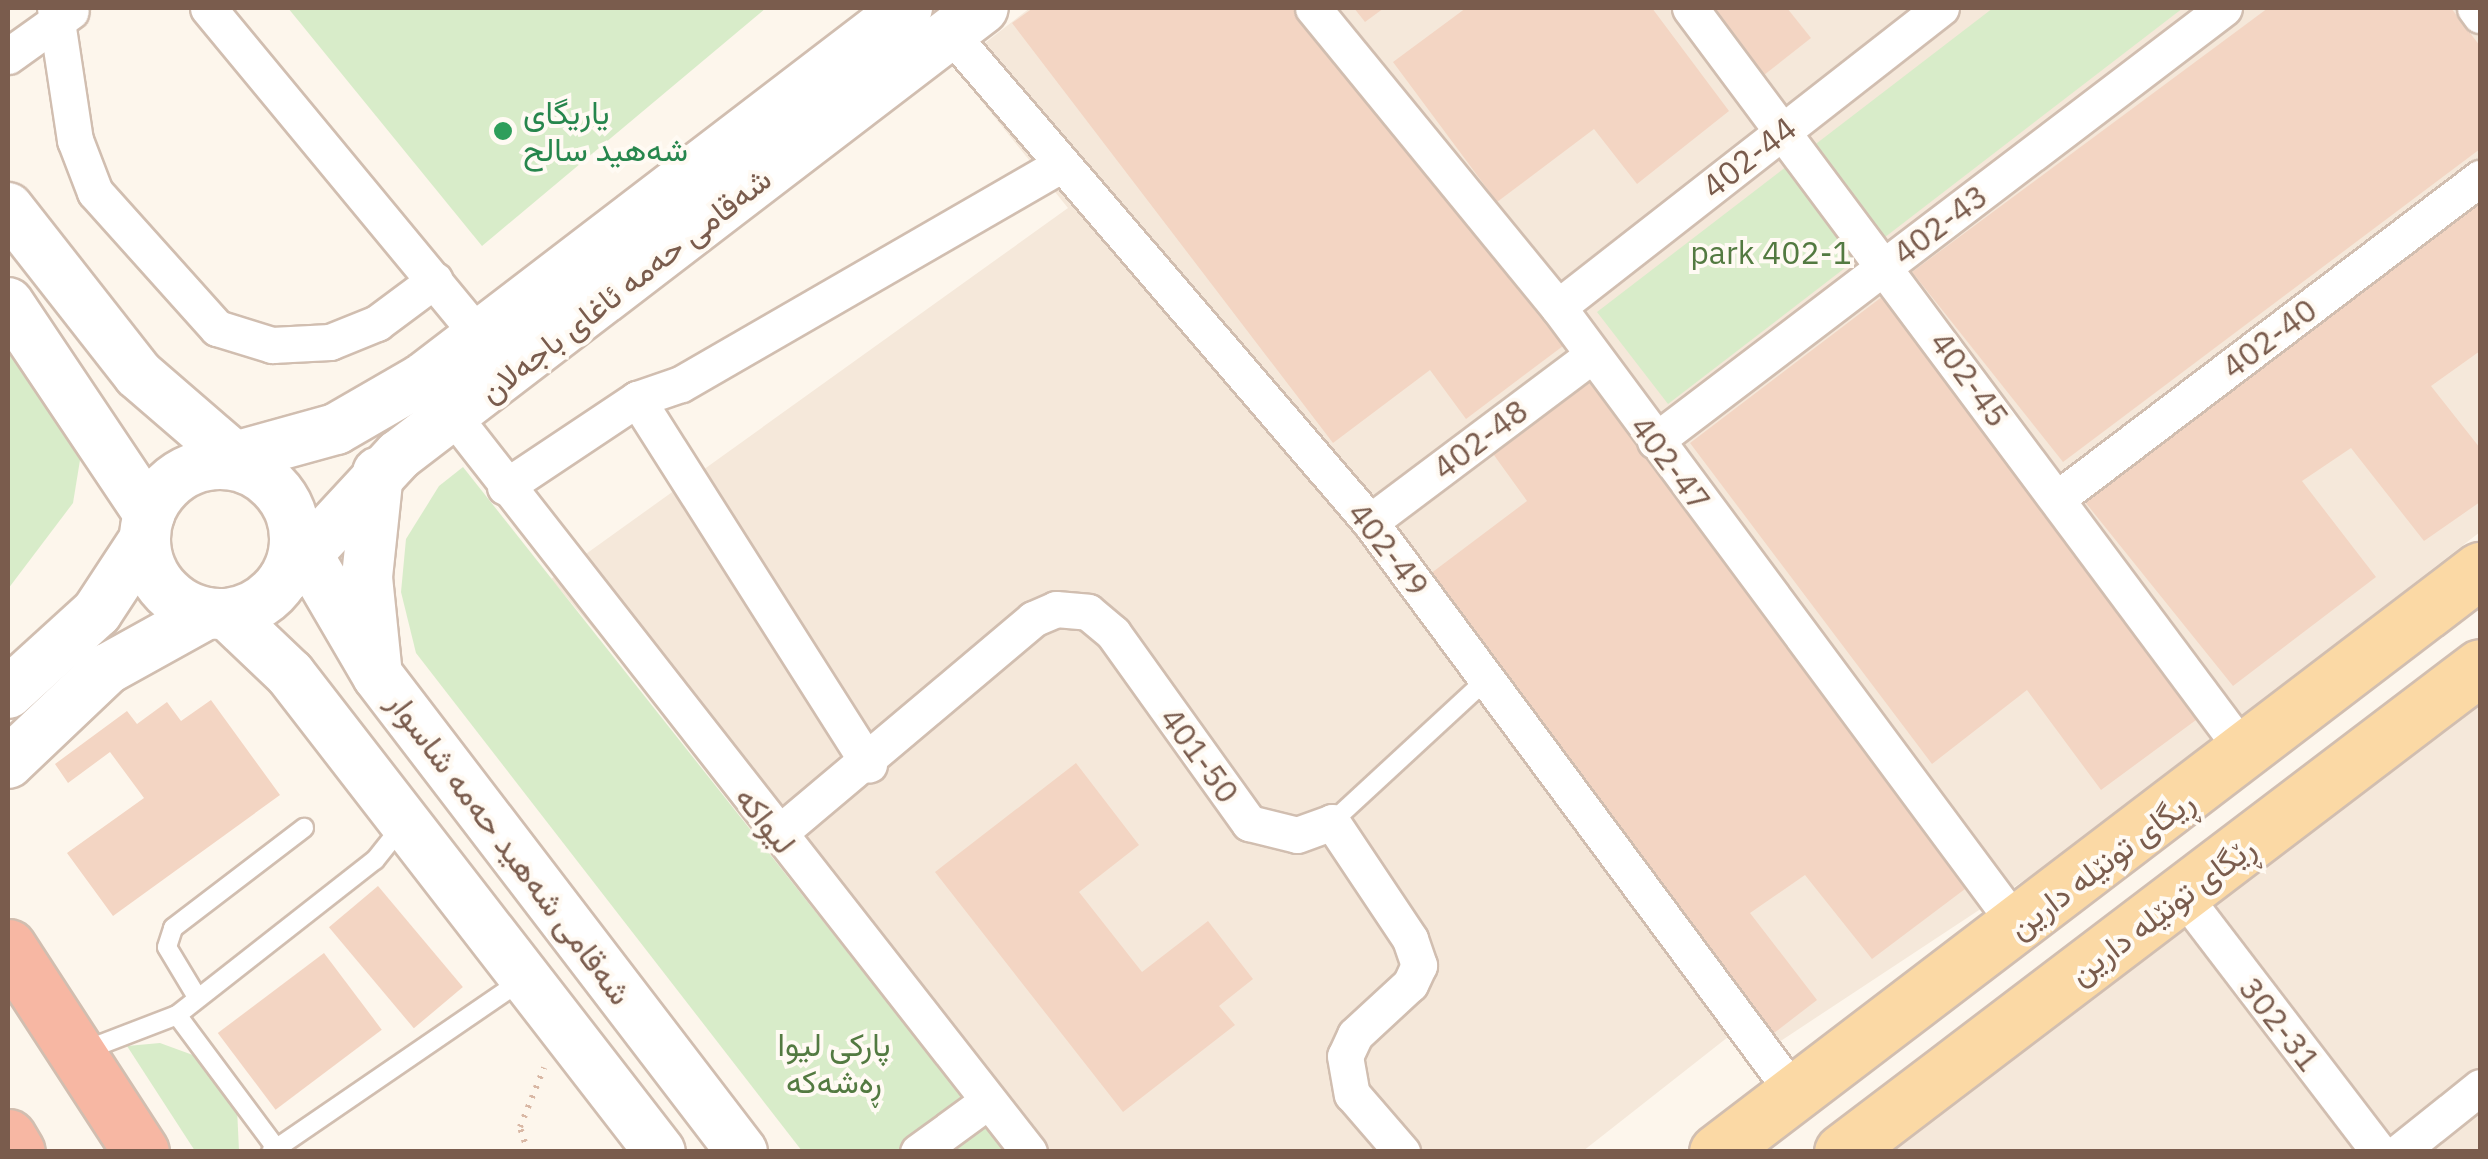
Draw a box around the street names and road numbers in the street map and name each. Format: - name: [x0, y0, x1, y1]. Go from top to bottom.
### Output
- street label: 402-44: [1694, 108, 1804, 206]
- street label: شەقامی حەمە ئاغای باجەلان: [472, 159, 778, 411]
- street label: 402-43: [1885, 176, 1995, 272]
- street label: 402-40: [2214, 290, 2324, 386]
- street label: 402-45: [1923, 324, 2017, 434]
- street label: 402-48: [1425, 391, 1535, 487]
- street label: 402-47: [1623, 408, 1719, 518]
- street label: 402-49: [1340, 494, 1438, 604]
- street label: شەقامی شەهید حەمە شاسوار: [380, 684, 640, 1012]
- street label: 401-50: [1153, 700, 1247, 810]
- street label: لیواکە: [728, 779, 804, 861]
- street label: ڕیگای تونێلە دارین: [2001, 782, 2201, 946]
- street label: ڕێگای تونێلە دارین: [2062, 828, 2262, 992]
- street label: 302-31: [2231, 969, 2329, 1079]

